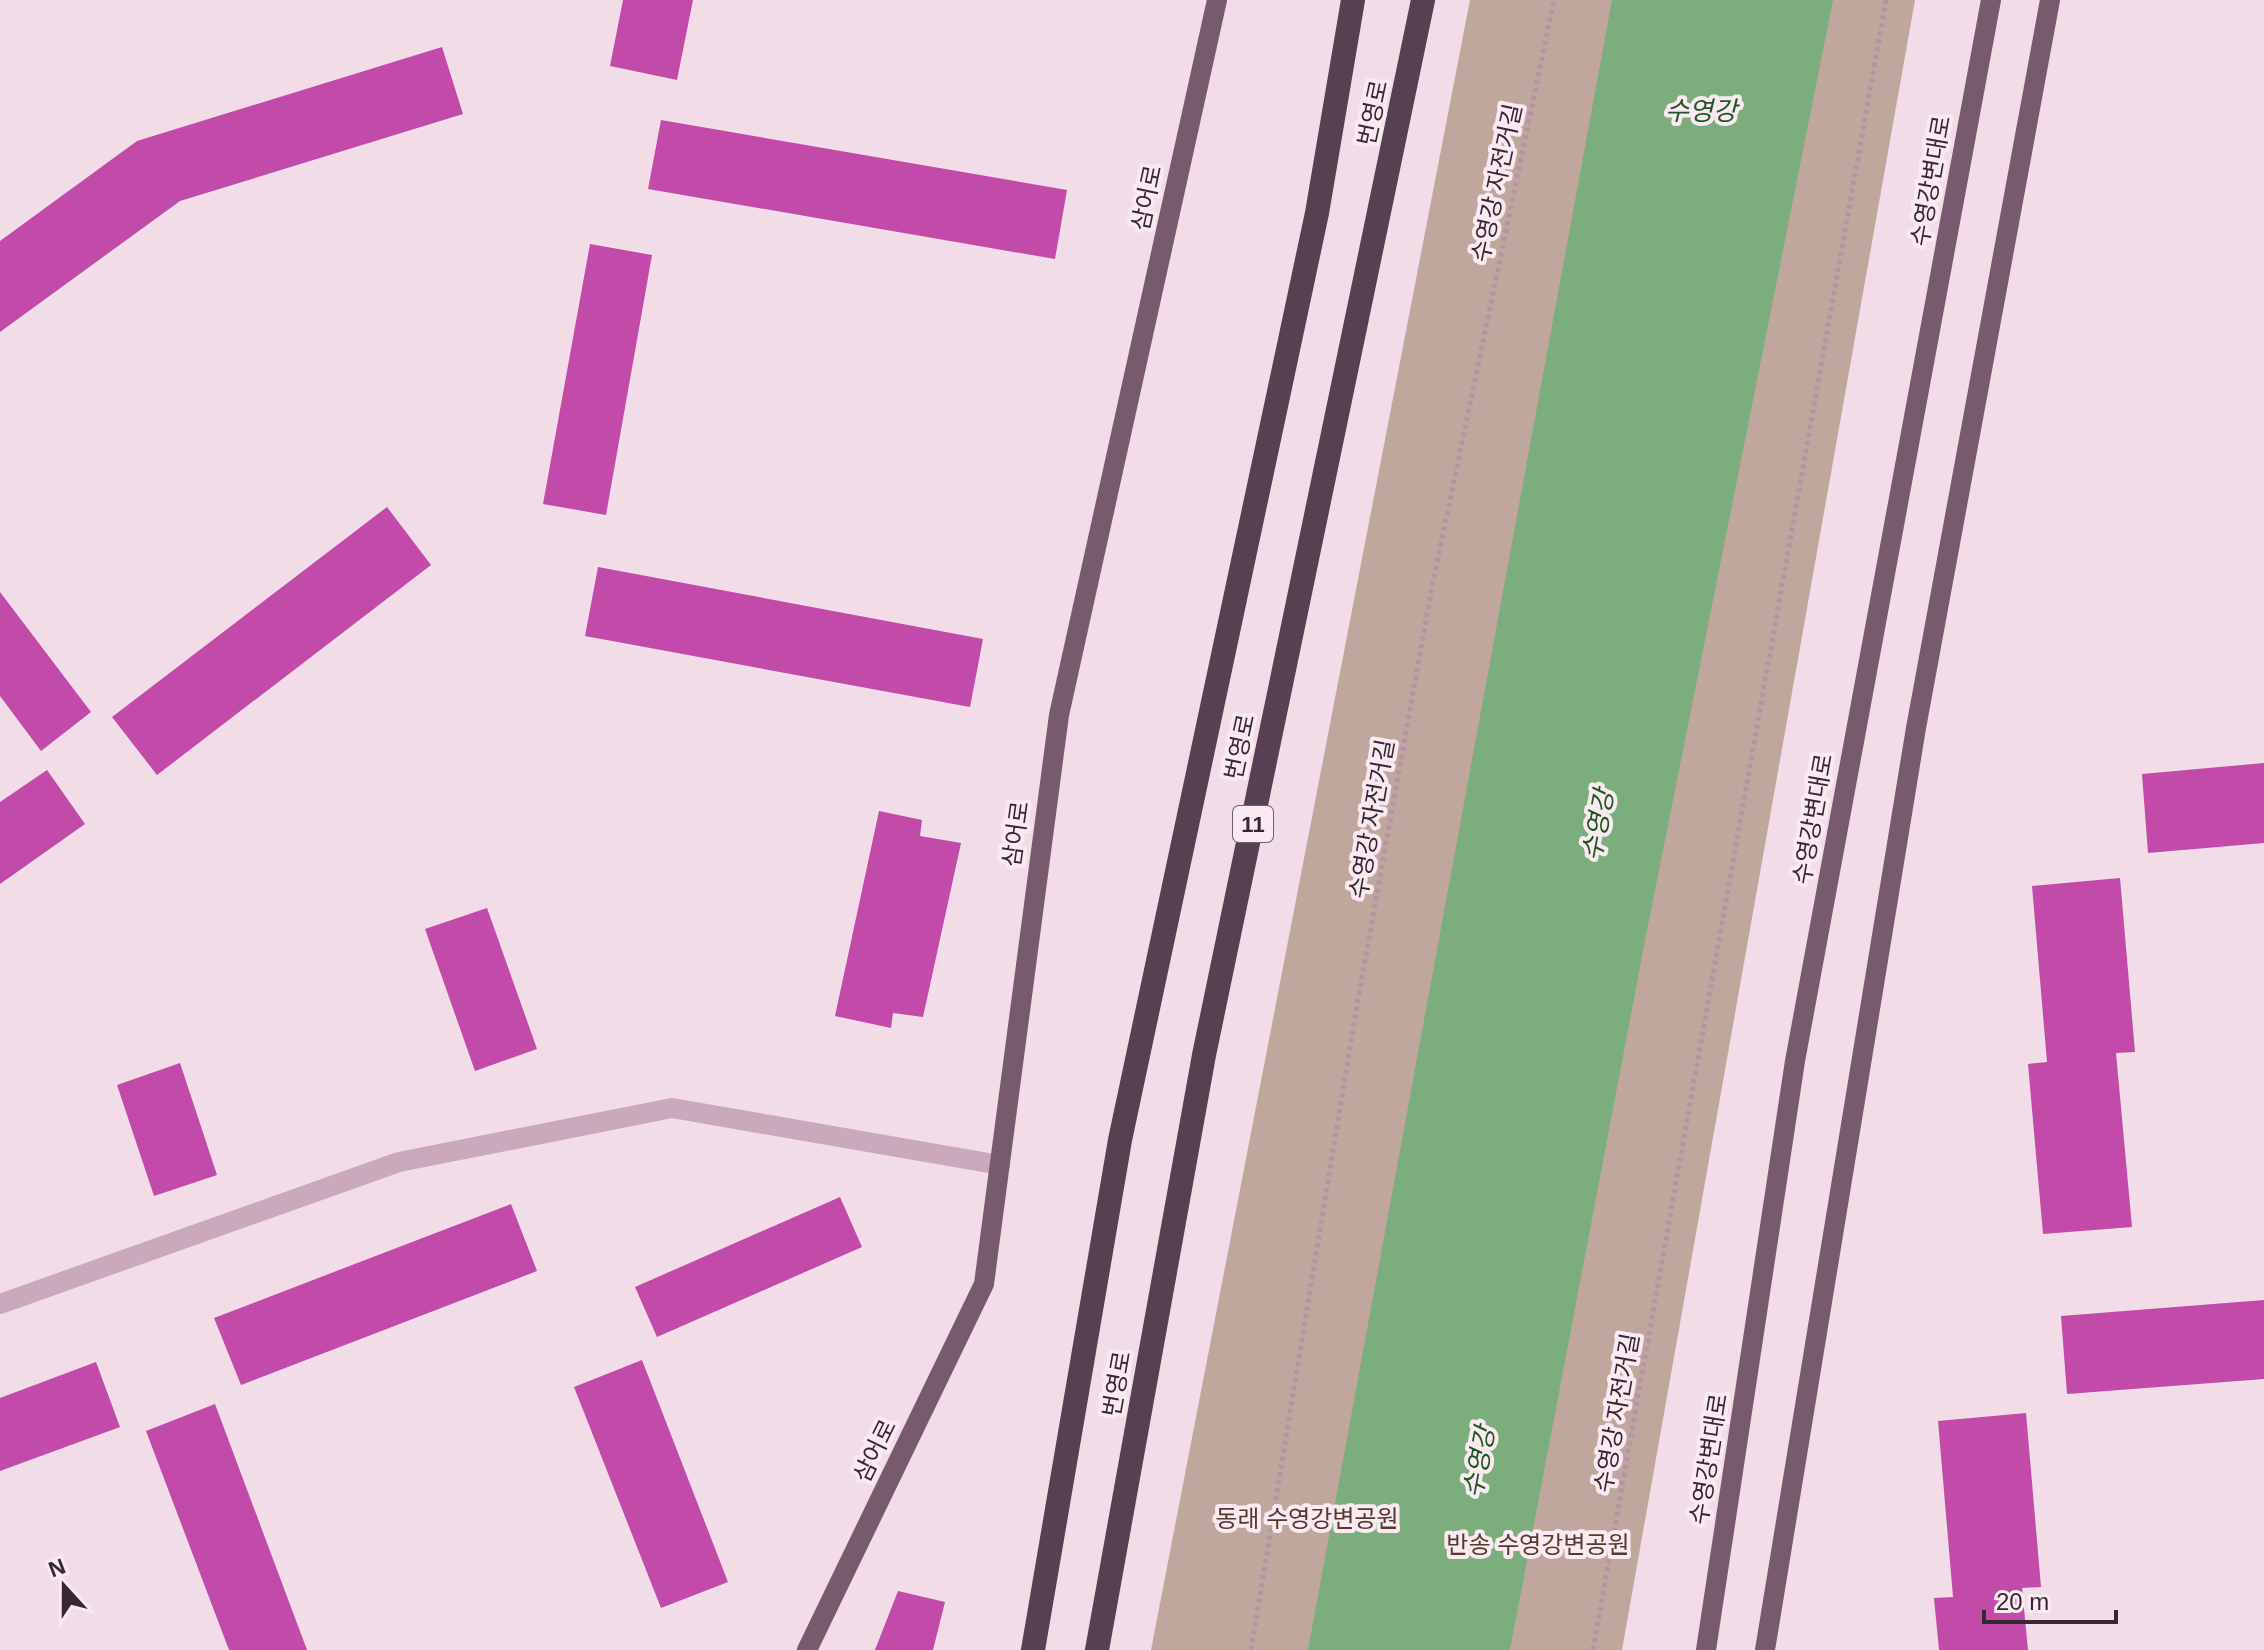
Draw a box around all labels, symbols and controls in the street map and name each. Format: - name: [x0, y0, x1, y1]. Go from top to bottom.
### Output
- street label: 번영로: [1352, 78, 1393, 148]
- water label: 수영강: [1665, 96, 1740, 126]
- street label: 수영강 자전거길: [1467, 101, 1526, 265]
- street label: 수영강변대로: [1906, 113, 1955, 248]
- street label: 삼어로: [1126, 163, 1167, 233]
- street label: 번영로: [1219, 712, 1260, 782]
- street label: 수영강 자전거길: [1344, 737, 1399, 901]
- street label: 수영강변대로: [1788, 751, 1837, 886]
- water label: 수영강: [1576, 784, 1620, 863]
- street label: 삼어로: [998, 799, 1033, 869]
- road number: 11: [1233, 806, 1273, 842]
- street label: 수영강 자전거길: [1589, 1331, 1644, 1495]
- street label: 번영로: [1097, 1349, 1136, 1419]
- street label: 수영강변대로: [1685, 1391, 1732, 1526]
- street label: 삼어로: [848, 1415, 901, 1486]
- water label: 수영강: [1457, 1421, 1501, 1500]
- park label: 동래 수영강변공원: [1215, 1505, 1399, 1532]
- park label: 반송 수영강변공원: [1446, 1531, 1630, 1558]
- north arrow: [24, 1546, 104, 1626]
- text: N: [45, 1553, 69, 1582]
- scale bar: [1984, 1574, 2116, 1624]
- text: 20 m: [1996, 1588, 2049, 1615]

